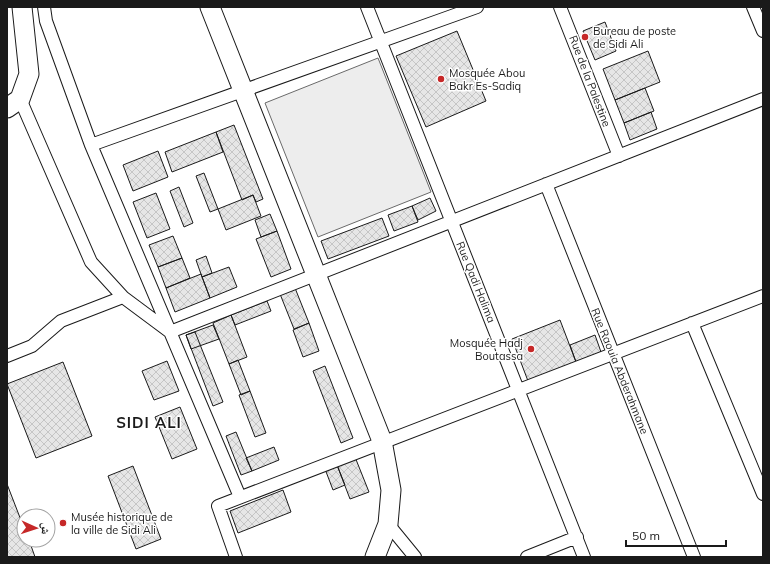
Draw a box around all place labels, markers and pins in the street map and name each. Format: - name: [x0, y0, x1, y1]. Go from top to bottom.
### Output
- place label: Bureau de poste de Sidi Ali: [593, 24, 676, 51]
- marker: Bureau de poste de Sidi Ali: [580, 32, 590, 42]
- place label: Mosquée Abou Bakr Es-Sadiq: [449, 66, 525, 93]
- marker: Mosquée Abou Bakr Es-Sadiq: [436, 74, 446, 84]
- place label: Mosquée Hadj Boutassa: [450, 336, 523, 363]
- marker: Mosquée Hadj Boutassa: [526, 344, 536, 354]
- place label: Musée historique de la ville de Sidi Ali: [71, 510, 173, 537]
- marker: Musée historique de la ville de Sidi Ali: [58, 518, 68, 528]

